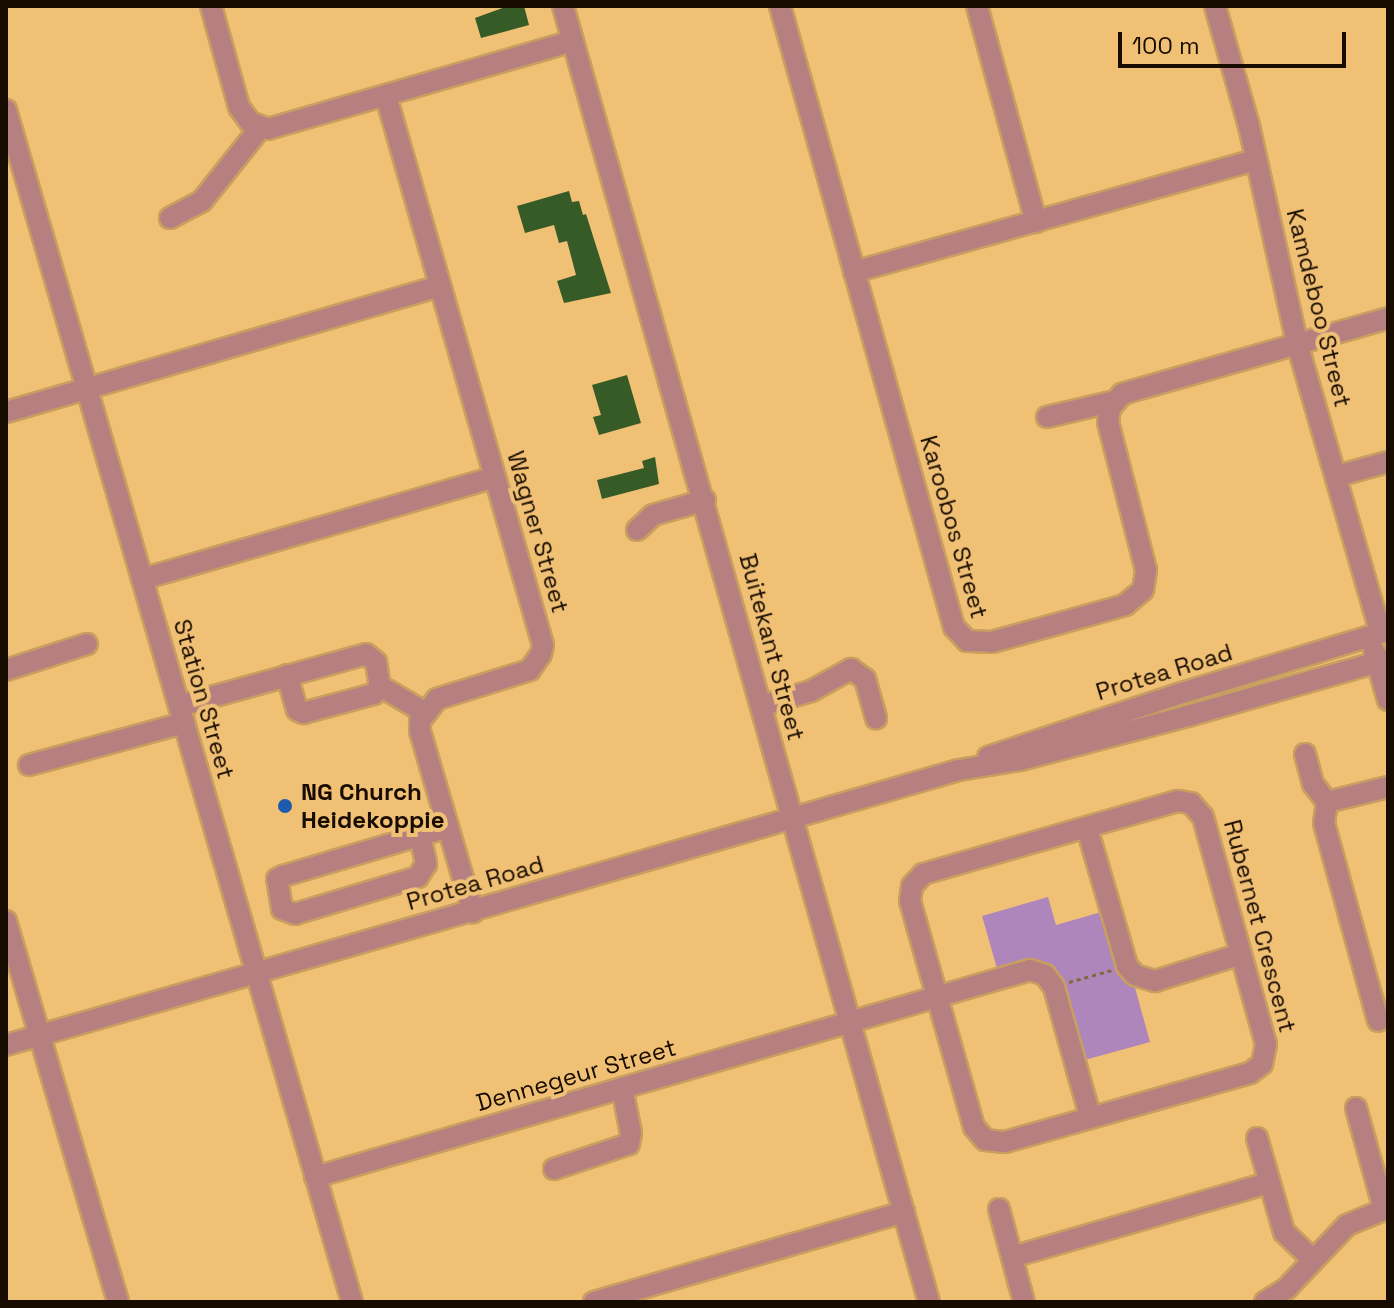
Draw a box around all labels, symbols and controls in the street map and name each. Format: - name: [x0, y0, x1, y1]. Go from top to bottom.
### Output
- scale bar: [1122, 16, 1350, 66]
- text: 100 m: [1132, 30, 1200, 61]
- street label: Kamdeboo Street: [1280, 206, 1358, 410]
- street label: Karoobos Street: [914, 432, 994, 622]
- street label: Wagner Street: [501, 448, 575, 616]
- street label: Buitekant Street: [733, 550, 811, 744]
- street label: Station Street: [167, 616, 241, 782]
- street label: Protea Road: [1092, 638, 1236, 706]
- place label: NG Church Heidekoppie: [301, 778, 444, 834]
- marker: NG Church Heidekoppie: [276, 797, 294, 815]
- street label: Rubernet Crescent: [1218, 816, 1302, 1036]
- street label: Protea Road: [403, 850, 547, 916]
- street label: Dennegeur Street: [473, 1033, 679, 1117]

